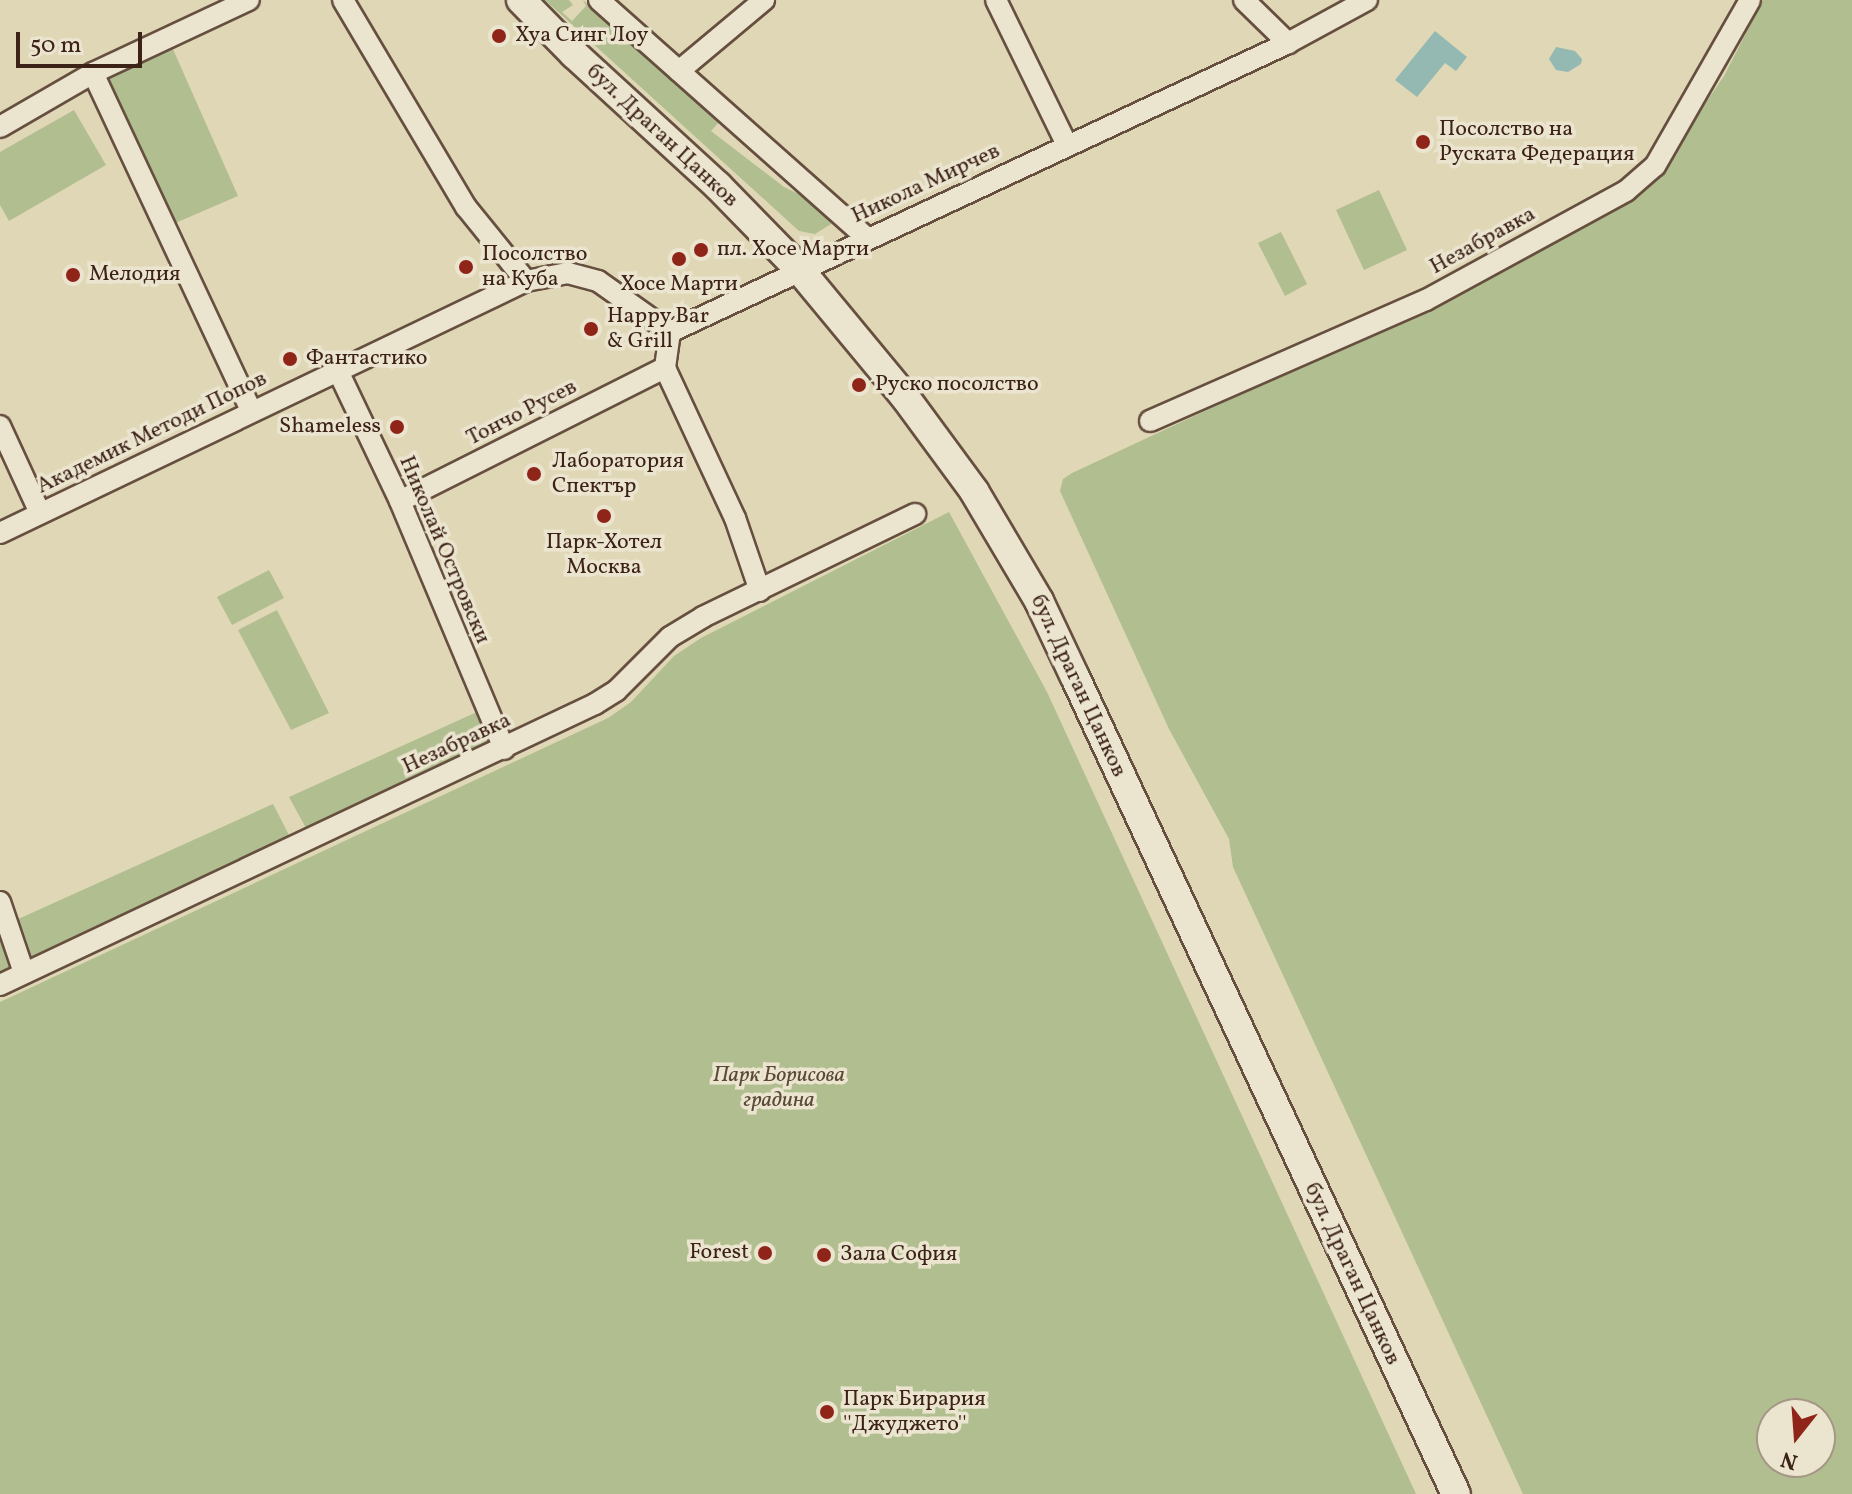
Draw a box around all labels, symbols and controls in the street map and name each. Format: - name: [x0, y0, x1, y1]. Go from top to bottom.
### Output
- scale bar: [20, 16, 146, 66]
- place label: Хуа Синг Лоу: [515, 23, 649, 49]
- marker: Хуа Синг Лоу: [490, 27, 508, 45]
- text: 50 m: [30, 29, 82, 63]
- street label: бул. Драган Цанков: [581, 59, 743, 213]
- place label: Посолство на Руската Федерация: [1439, 116, 1634, 168]
- marker: Посолство на Руската Федерация: [1414, 133, 1432, 151]
- street label: Никола Мирчев: [848, 138, 1004, 230]
- street label: Незабравка: [1426, 201, 1540, 281]
- place label: пл. Хосе Марти: [717, 237, 869, 263]
- place label: Посолство на Куба: [482, 241, 587, 292]
- marker: пл. Хосе Марти: [692, 241, 710, 259]
- marker: Хосе Марти: [670, 250, 688, 268]
- marker: Посолство на Куба: [457, 258, 475, 276]
- place label: Мелодия: [89, 262, 180, 288]
- marker: Мелодия: [64, 266, 82, 284]
- place label: Хосе Марти: [620, 272, 738, 298]
- place label: Happy Bar & Grill: [607, 303, 710, 354]
- marker: Happy Bar & Grill: [582, 320, 600, 338]
- place label: Фантастико: [306, 346, 427, 372]
- marker: Фантастико: [281, 350, 299, 368]
- street label: Академик Методи Попов: [33, 366, 271, 500]
- place label: Руско посолство: [875, 372, 1039, 398]
- street label: Тончо Русев: [462, 374, 582, 452]
- marker: Руско посолство: [850, 376, 868, 394]
- place label: Shameless: [279, 414, 381, 440]
- marker: Shameless: [388, 418, 406, 436]
- place label: Лаборатория Спектър: [552, 448, 684, 500]
- street label: Николай Островски: [393, 452, 495, 648]
- marker: Лаборатория Спектър: [523, 463, 545, 485]
- marker: Парк-Хотел Москва: [595, 507, 613, 525]
- place label: Парк-Хотел Москва: [546, 529, 662, 580]
- street label: бул. Драган Цанков: [1024, 591, 1132, 781]
- street label: Незабравка: [399, 707, 515, 781]
- park label: Парк Борисова градина: [713, 1062, 845, 1114]
- street label: бул. Драган Цанков: [1298, 1179, 1406, 1369]
- place label: Forest: [689, 1240, 749, 1266]
- place label: Зала София: [840, 1242, 957, 1268]
- marker: Forest: [756, 1244, 774, 1262]
- marker: Зала София: [815, 1246, 833, 1264]
- place label: Парк Бирария ''Джуджето'': [843, 1386, 986, 1438]
- north arrow: [1756, 1398, 1836, 1478]
- marker: Парк Бирария ''Джуджето'': [818, 1403, 836, 1421]
- text: N: [1777, 1442, 1802, 1477]

